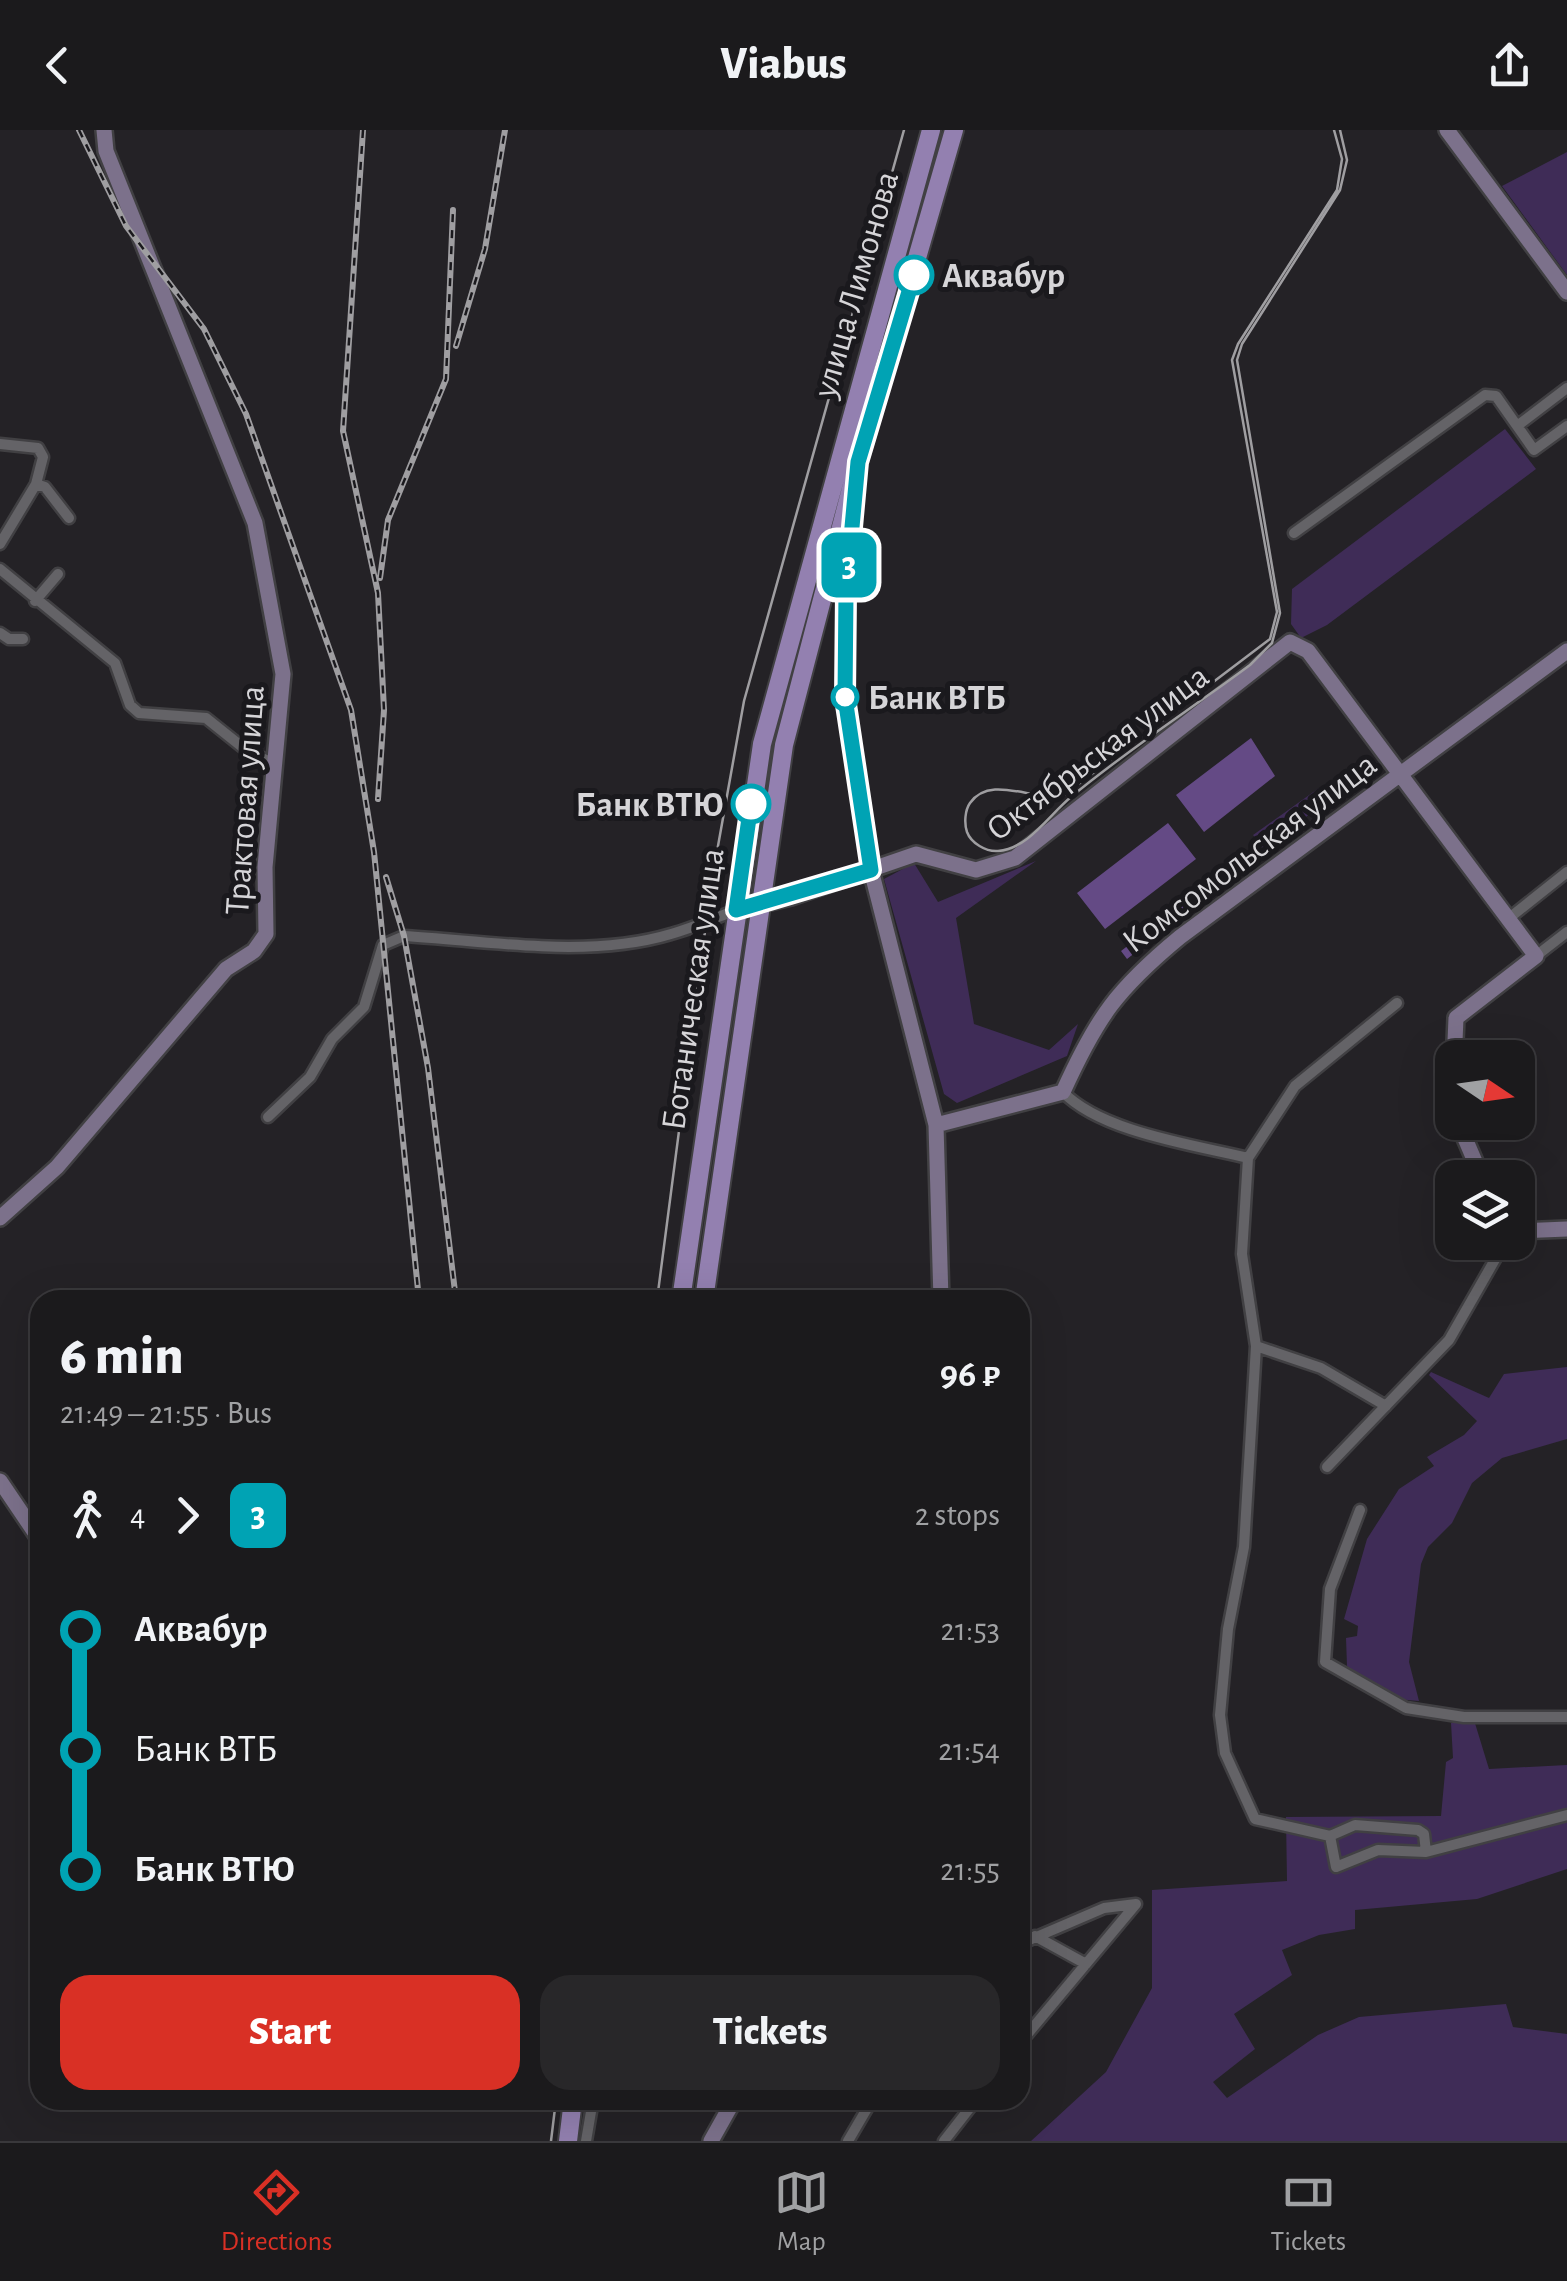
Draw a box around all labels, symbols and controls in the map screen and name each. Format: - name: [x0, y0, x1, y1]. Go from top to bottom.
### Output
- icon: back: [30, 38, 85, 93]
- icon: share: [1482, 38, 1537, 93]
- text: Viabus: [720, 42, 847, 87]
- street label: улица Лимонова: [807, 167, 905, 402]
- marker: Аквабур: [895, 256, 933, 294]
- place label: Аквабур: [942, 259, 1065, 294]
- line badge: 3: [816, 532, 882, 598]
- text: 3: [841, 548, 857, 583]
- street label: Октябрьская улица: [980, 659, 1215, 848]
- place label: Банк ВТБ: [868, 681, 1006, 716]
- street label: Трактовая улица: [220, 684, 271, 916]
- marker: Банк ВТБ: [832, 684, 858, 710]
- street label: Комсомольская улица: [1117, 747, 1383, 960]
- marker: Банк ВТЮ: [732, 785, 770, 823]
- place label: Банк ВТЮ: [576, 788, 724, 823]
- street label: Ботаническая улица: [656, 846, 731, 1132]
- north arrow: [1435, 1040, 1535, 1140]
- map controls: [1435, 1040, 1535, 1260]
- button: layers: [1435, 1160, 1535, 1260]
- text: 6 min: [60, 1329, 184, 1384]
- text: 96 ₽: [940, 1356, 1000, 1394]
- text: 21:49 – 21:55 · Bus: [60, 1397, 272, 1429]
- icon: walk: [60, 1488, 115, 1543]
- icon: forward: [160, 1488, 215, 1543]
- text: 3: [250, 1498, 266, 1533]
- text: 4: [130, 1499, 145, 1531]
- text: 2 stops: [915, 1499, 1000, 1531]
- text: Аквабур: [134, 1611, 268, 1649]
- text: 21:53: [941, 1614, 1000, 1646]
- text: Банк ВТБ: [134, 1731, 278, 1769]
- text: 21:54: [938, 1734, 1000, 1766]
- text: Банк ВТЮ: [134, 1851, 295, 1889]
- text: 21:55: [940, 1854, 1000, 1886]
- button: Start: [60, 1975, 520, 2090]
- button: Tickets: [540, 1975, 1000, 2090]
- tab: Directions: [221, 2165, 332, 2259]
- tab: Map: [774, 2165, 829, 2259]
- tab: Tickets: [1270, 2165, 1346, 2259]

